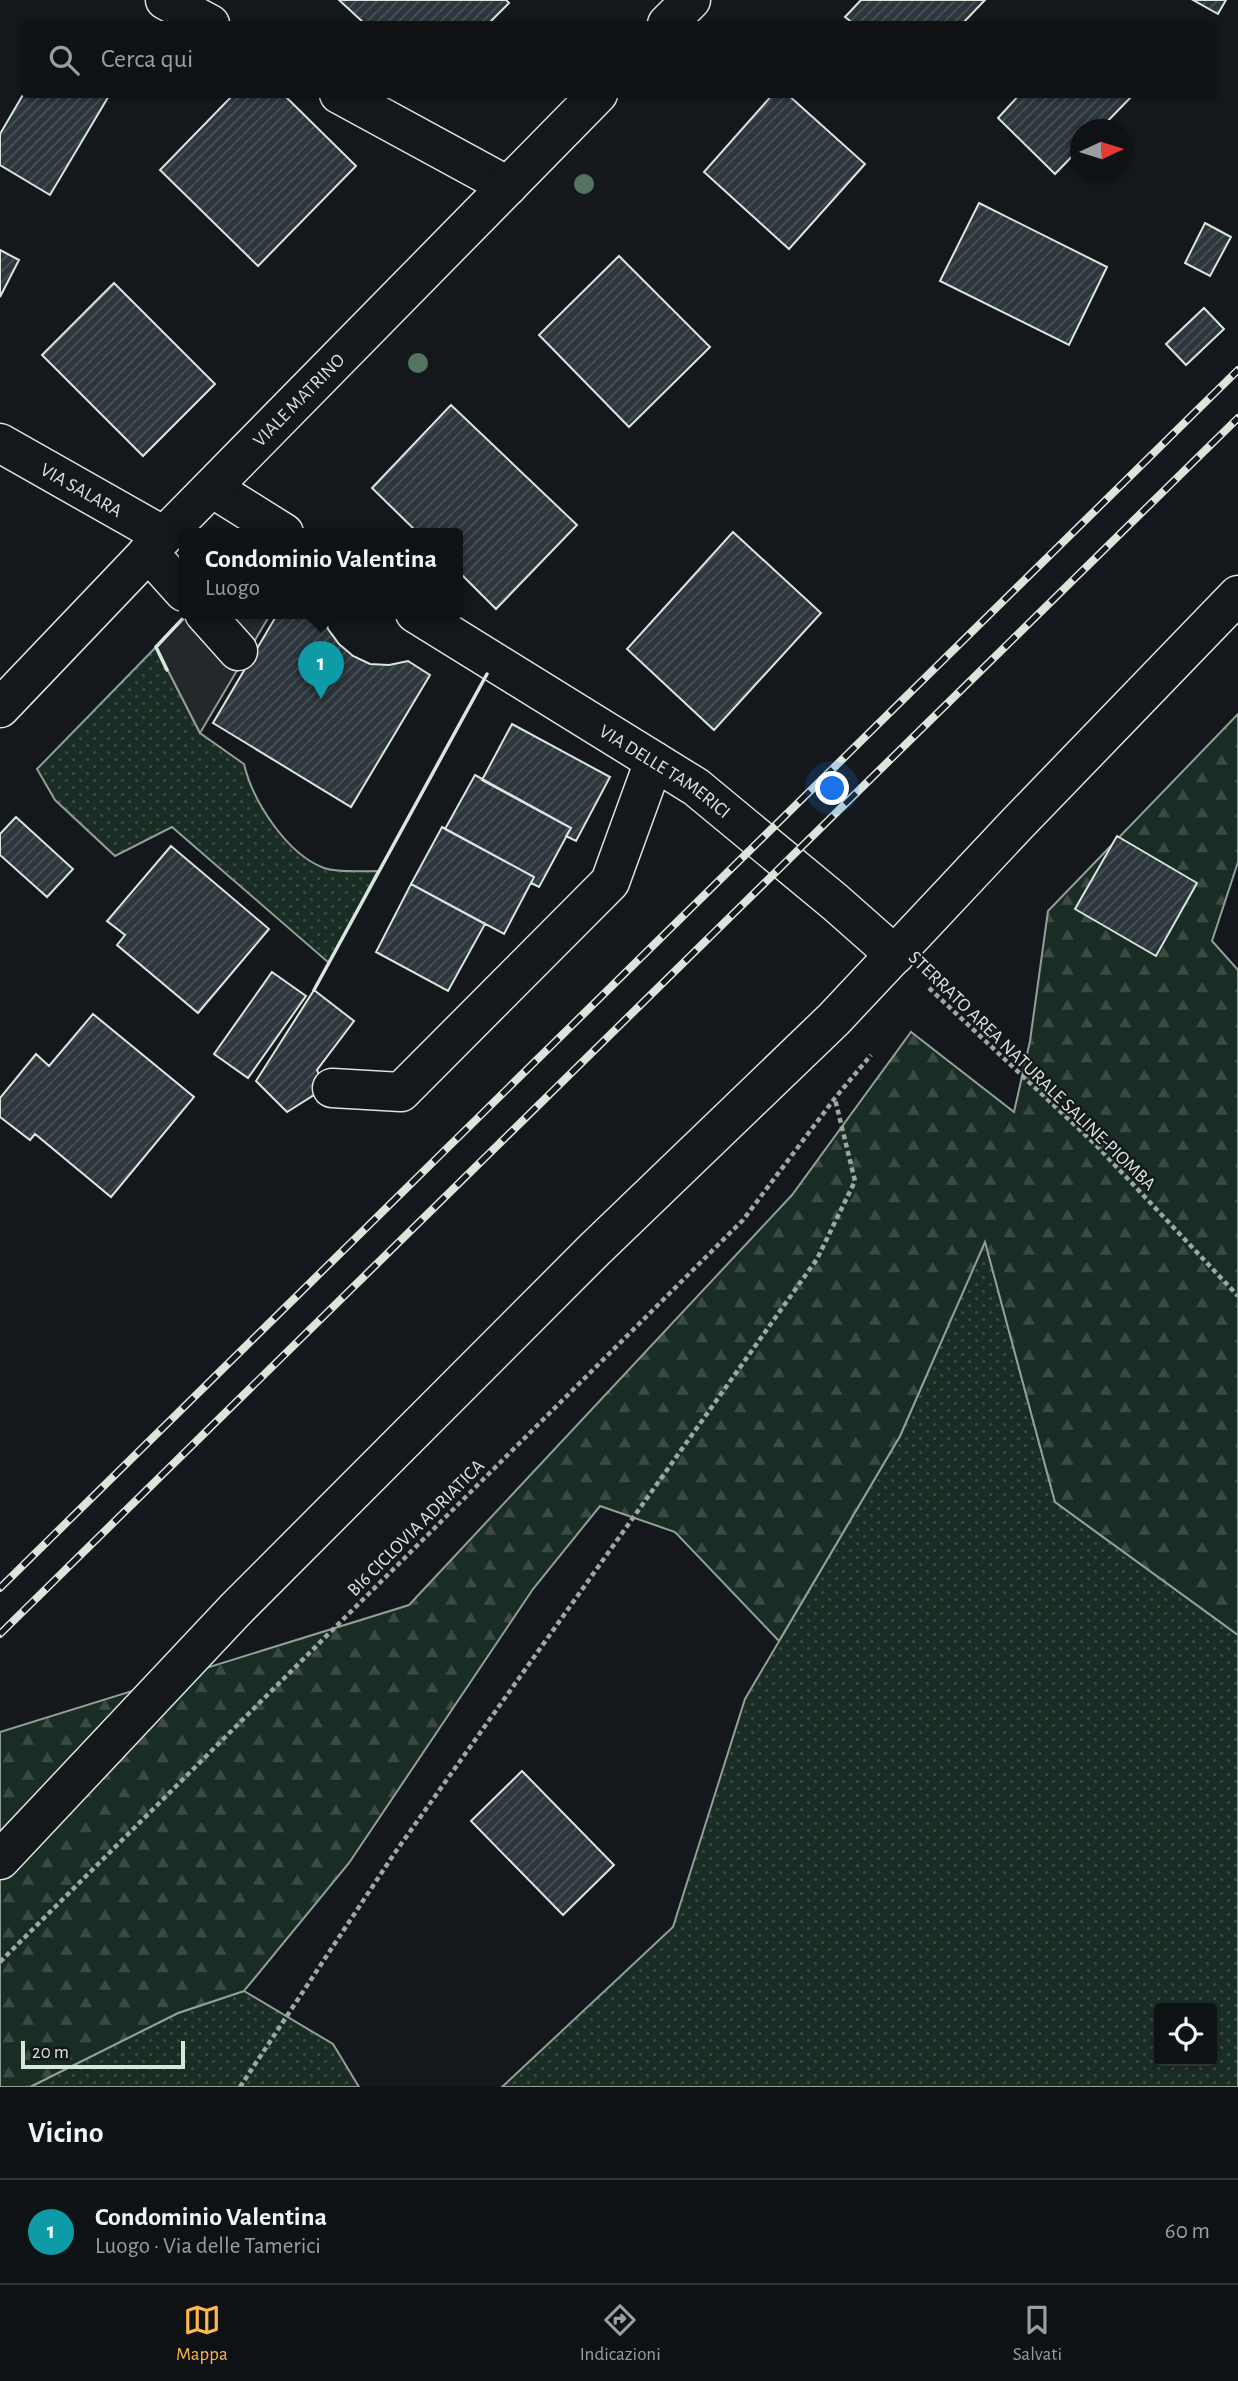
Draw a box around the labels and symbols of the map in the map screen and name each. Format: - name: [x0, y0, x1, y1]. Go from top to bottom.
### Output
- north arrow: [1070, 119, 1133, 182]
- street label: VIALE MATRINO: [250, 350, 349, 451]
- street label: VIA SALARA: [37, 460, 125, 521]
- pin: 1: [298, 641, 344, 699]
- street label: VIA DELLE TAMERICI: [596, 722, 734, 822]
- your location: [815, 771, 849, 805]
- street label: STERRATO AREA NATURALE SALINE-PIOMBA: [905, 948, 1159, 1194]
- street label: BI6 CICLOVIA ADRIATICA: [344, 1456, 488, 1600]
- scale bar: [21, 2038, 186, 2070]

